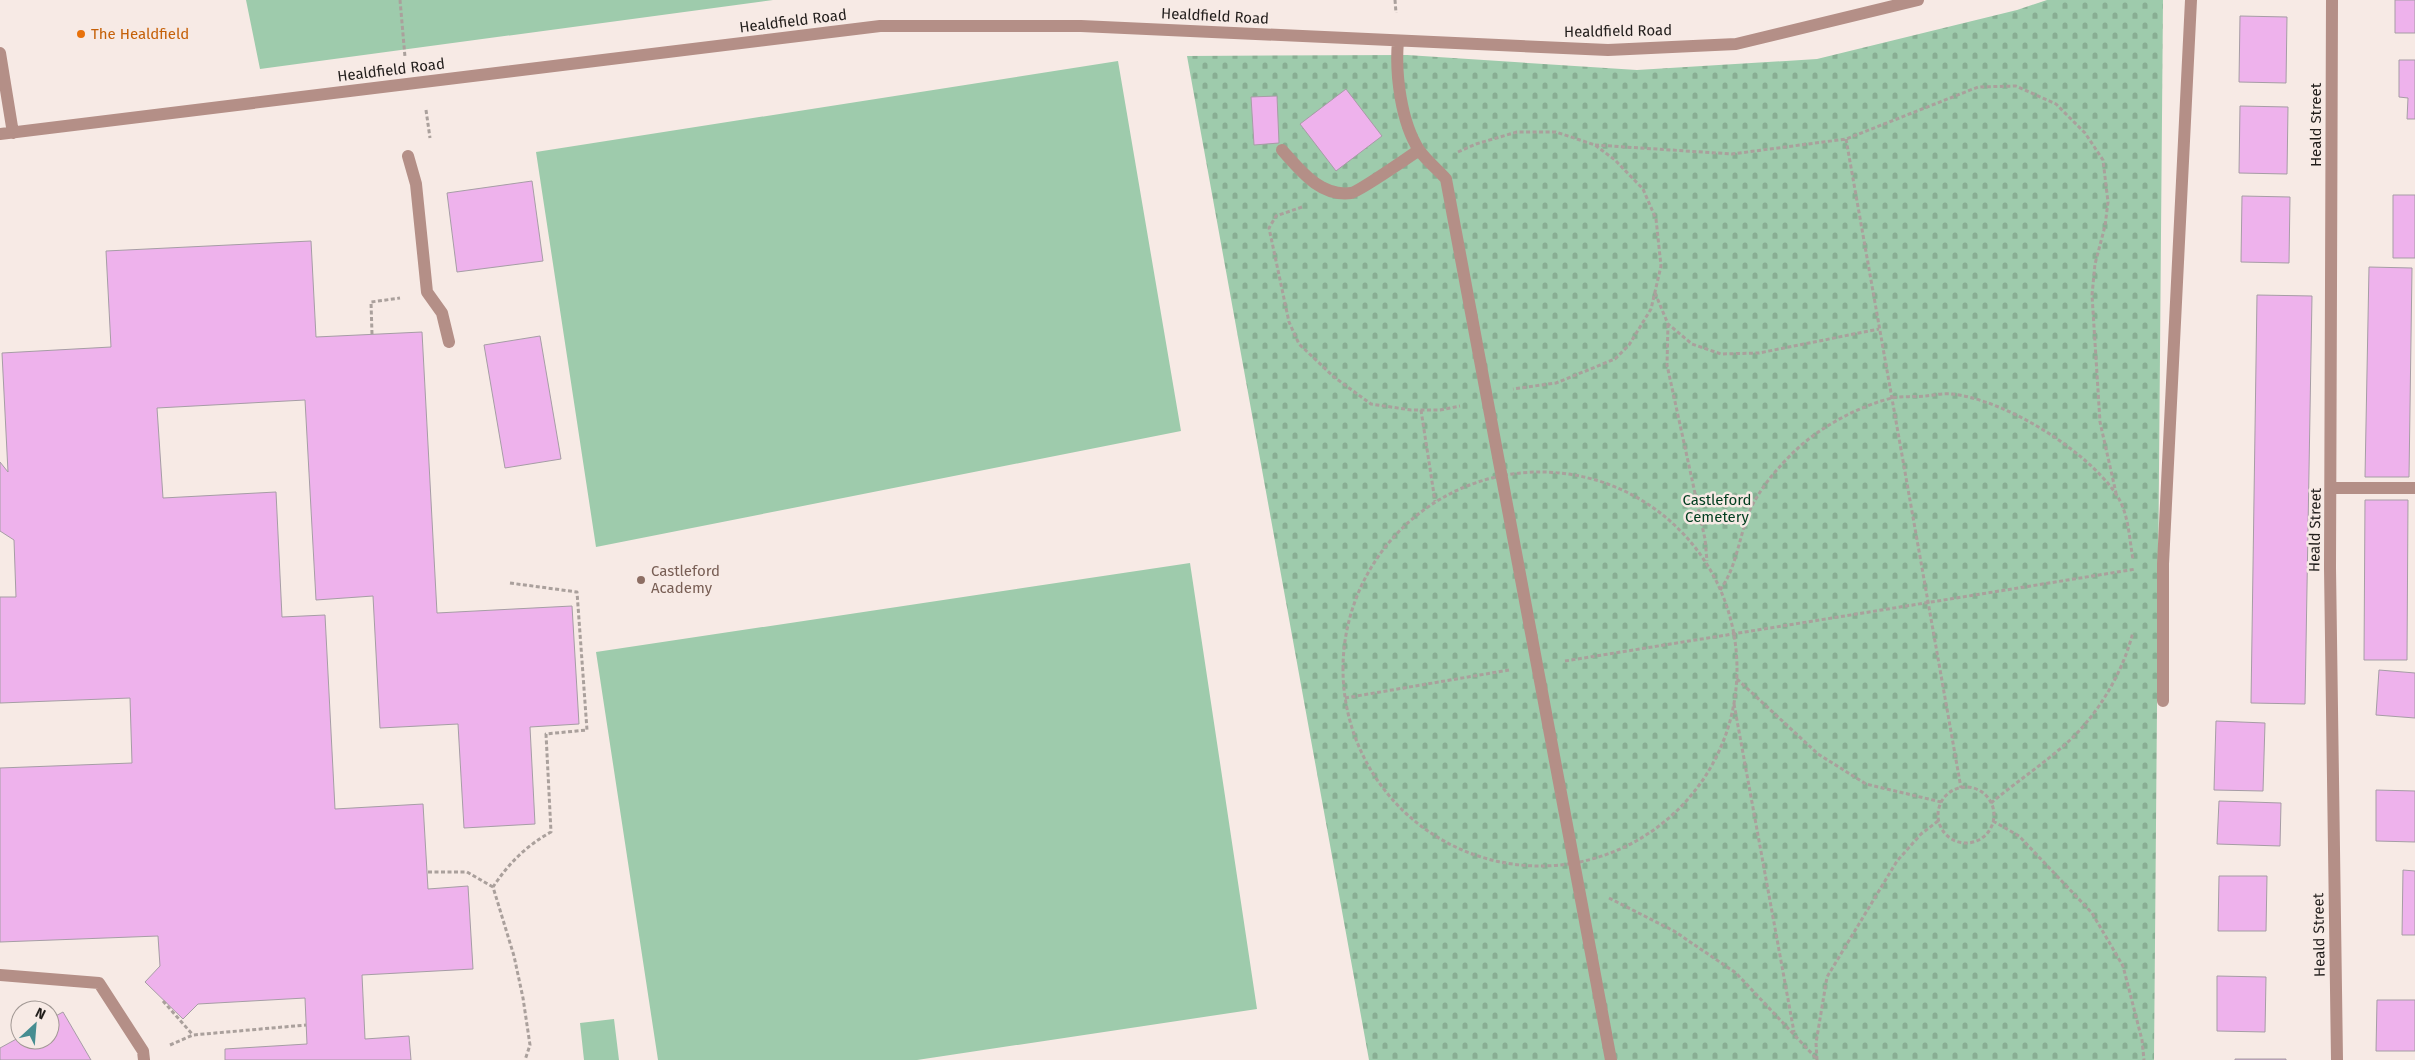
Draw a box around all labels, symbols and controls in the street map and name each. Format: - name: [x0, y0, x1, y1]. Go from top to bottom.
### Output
- street label: Healdfield Road: [1161, 4, 1269, 28]
- street label: Healdfield Road: [738, 5, 848, 37]
- street label: Healdfield Road: [1564, 21, 1672, 41]
- place label: The Healdfield: [91, 25, 189, 43]
- marker: The Healdfield: [75, 28, 87, 40]
- street label: Healdfield Road: [336, 54, 446, 86]
- street label: Heald Street: [2307, 82, 2325, 167]
- street label: Heald Street: [2305, 487, 2325, 572]
- park label: Castleford Cemetery: [1683, 491, 1751, 526]
- place label: Castleford Academy: [651, 562, 720, 597]
- marker: Castleford Academy: [635, 574, 647, 586]
- street label: Heald Street: [2309, 892, 2329, 977]
- north arrow: [10, 1000, 60, 1050]
- text: N: [33, 1004, 48, 1023]

